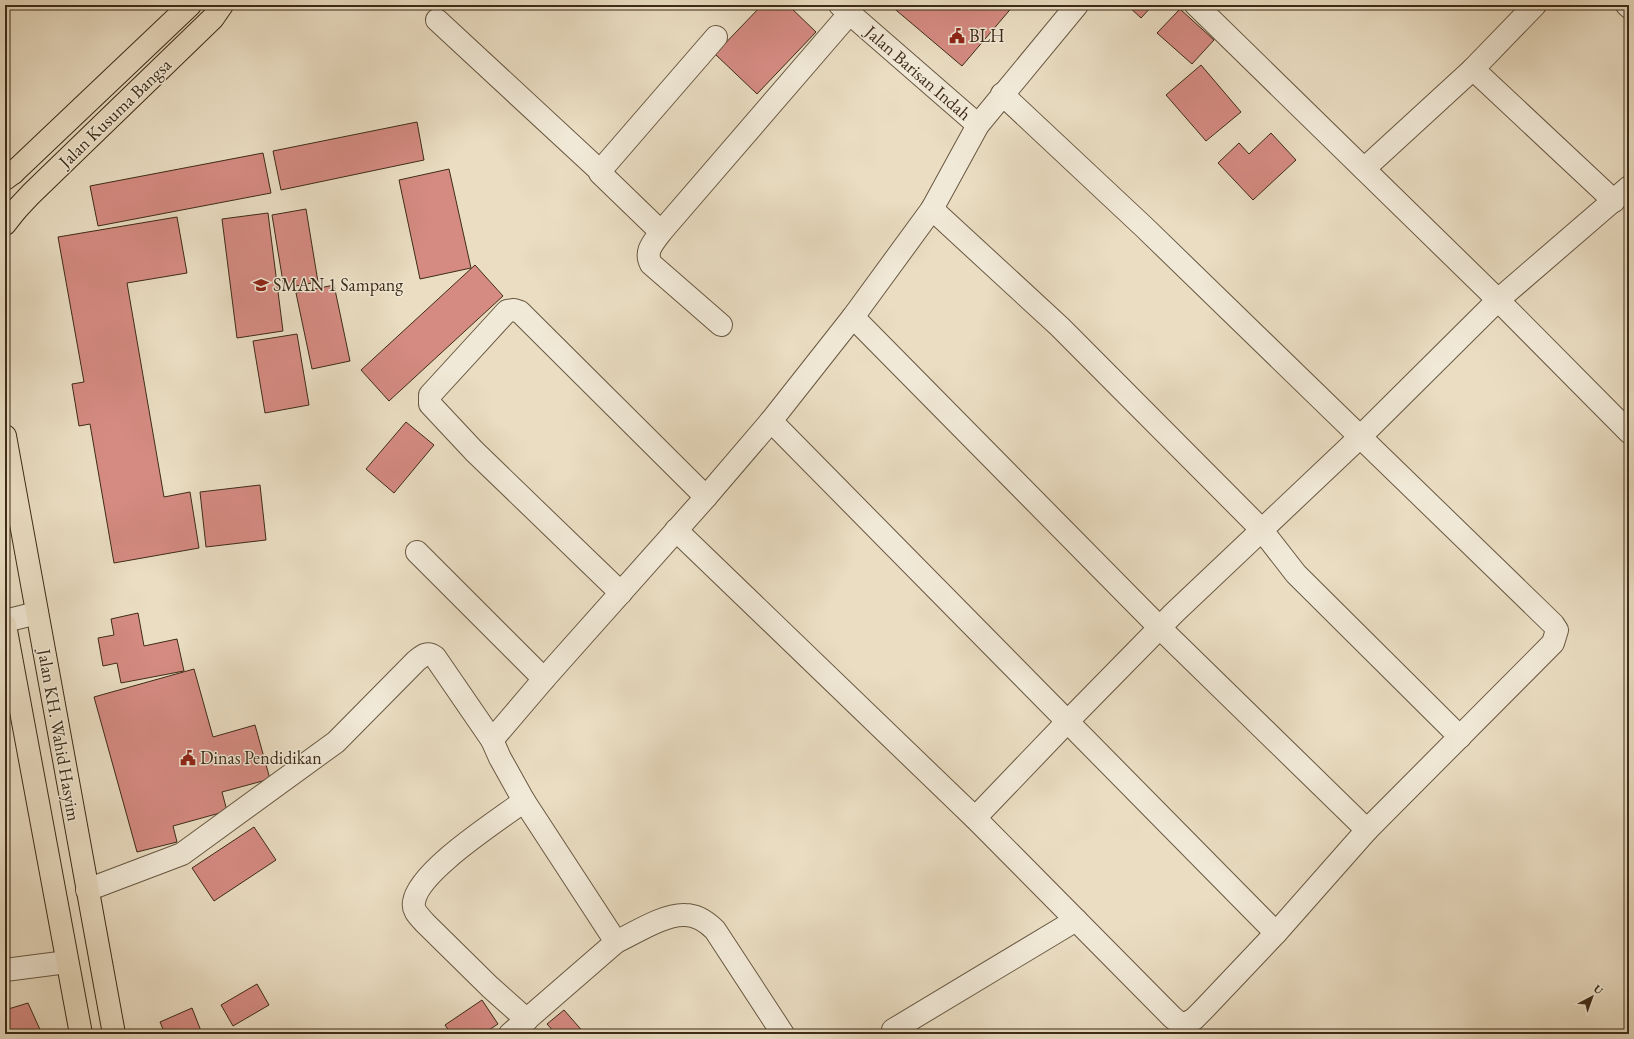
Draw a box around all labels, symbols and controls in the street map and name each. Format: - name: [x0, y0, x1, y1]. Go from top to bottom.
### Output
- street label: Jalan Barisan Indah: [859, 19, 976, 125]
- place label: BLH: [969, 24, 1005, 47]
- public building icon: BLH: [948, 27, 966, 45]
- street label: Jalan Kusuma Bangsa: [52, 52, 176, 174]
- place label: SMAN 1 Sampang: [273, 273, 403, 296]
- school or university icon: SMAN 1 Sampang: [252, 276, 270, 294]
- street label: Jalan KH. Wahid Hasyim: [33, 645, 86, 823]
- place label: Dinas Pendidikan: [200, 746, 322, 769]
- public building icon: Dinas Pendidikan: [179, 749, 197, 767]
- north arrow: [1572, 977, 1612, 1017]
- text: U: [1591, 981, 1607, 998]

